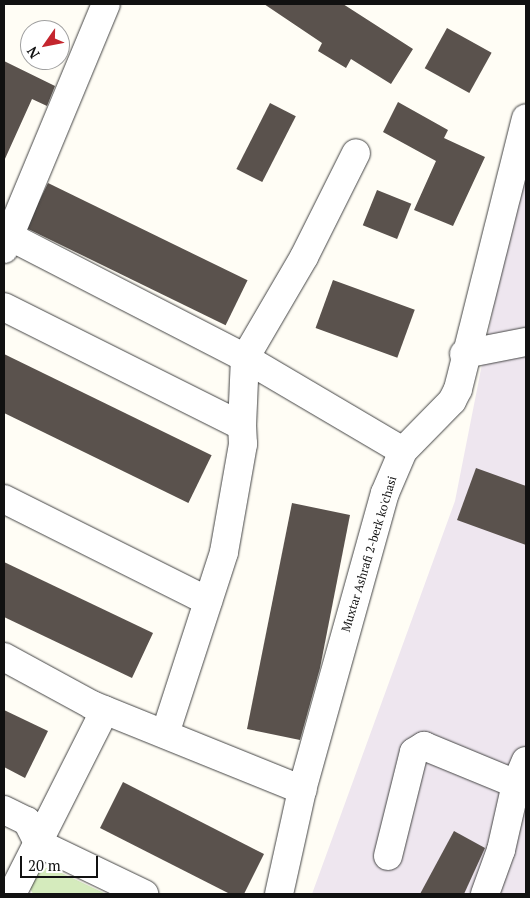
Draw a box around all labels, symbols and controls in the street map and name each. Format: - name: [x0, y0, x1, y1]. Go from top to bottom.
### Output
- north arrow: [20, 20, 70, 70]
- text: N: [22, 43, 44, 63]
- street label: Muxtar Ashrafi 2-berk ko'chasi: [338, 474, 400, 634]
- scale bar: [22, 846, 100, 878]
- text: 20 m: [28, 855, 61, 875]

